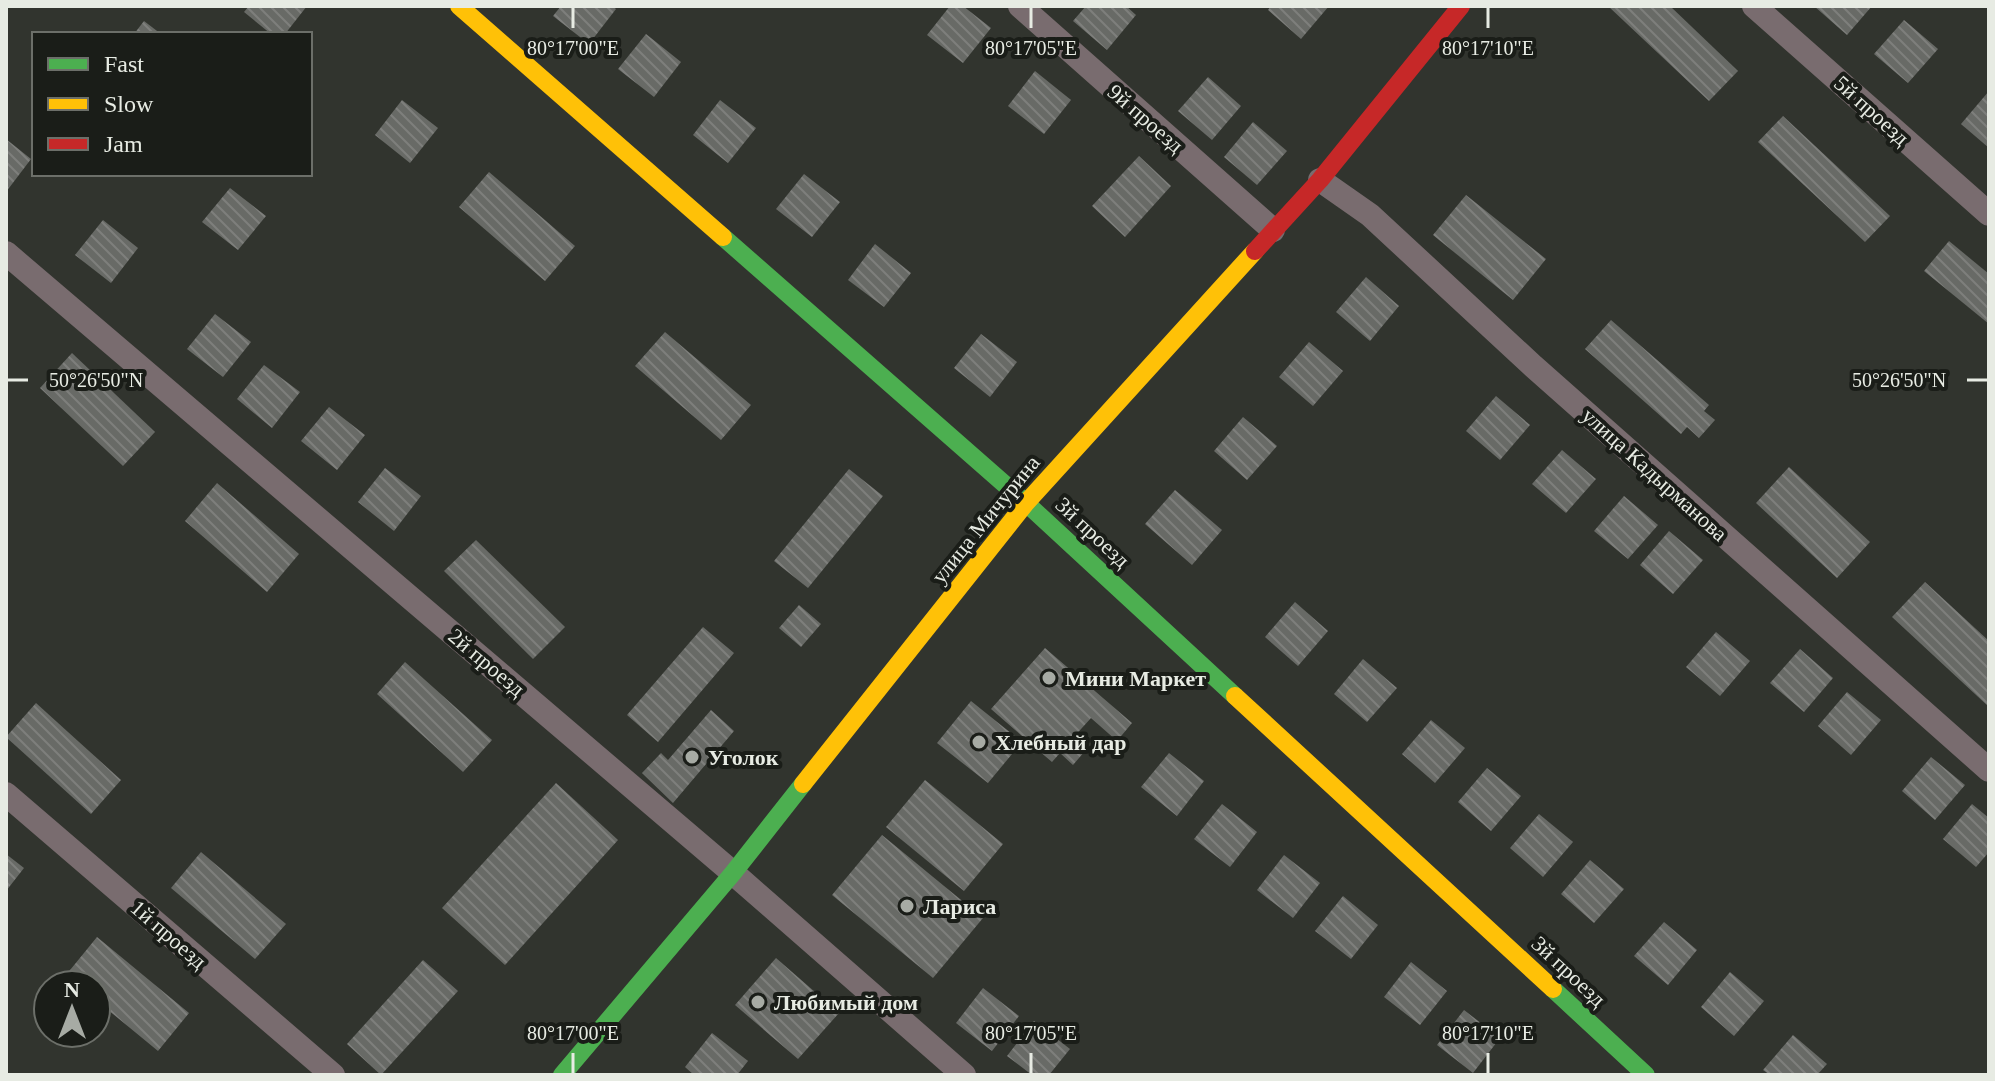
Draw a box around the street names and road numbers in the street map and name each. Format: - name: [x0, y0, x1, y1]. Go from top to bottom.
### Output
- street label: 5й проезд: [1829, 70, 1914, 150]
- street label: 9й проезд: [1103, 79, 1189, 158]
- street label: улица Кадырманова: [1577, 403, 1733, 546]
- street label: улица Мичурина: [926, 450, 1045, 588]
- street label: 3й проезд: [1051, 492, 1135, 573]
- street label: 2й проезд: [443, 623, 530, 701]
- street label: 1й проезд: [126, 895, 212, 974]
- street label: 3й проезд: [1527, 931, 1611, 1012]

